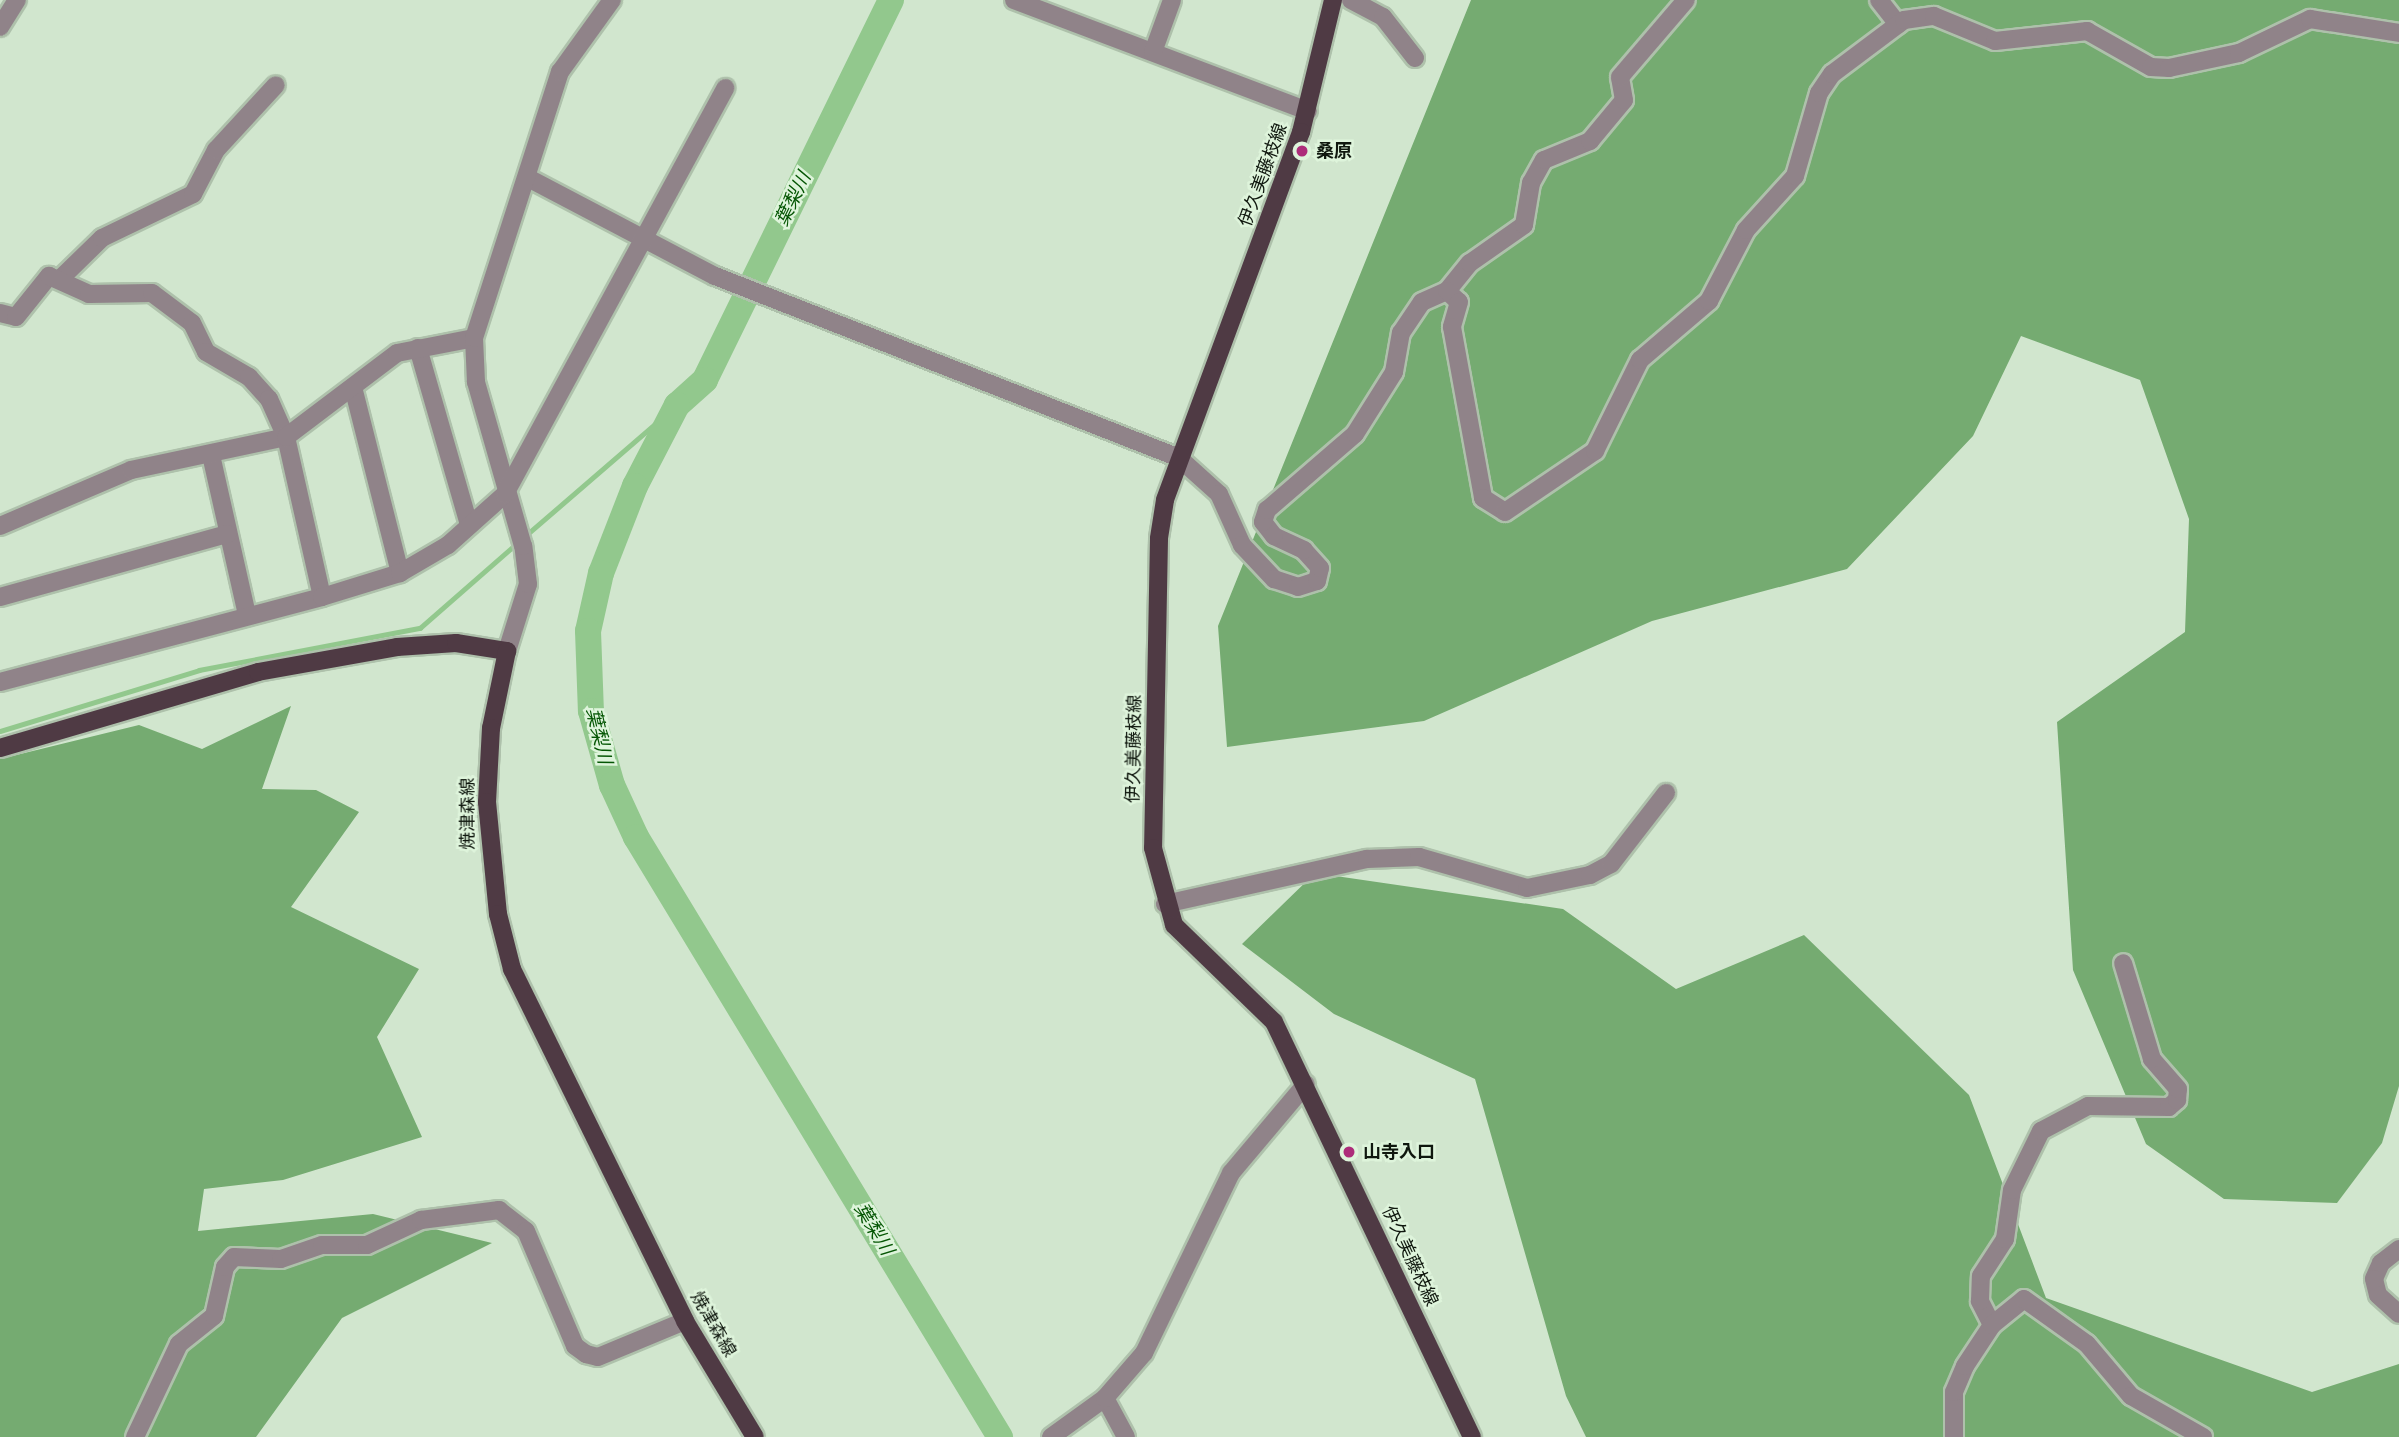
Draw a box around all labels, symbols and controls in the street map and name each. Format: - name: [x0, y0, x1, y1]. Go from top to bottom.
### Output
- street label: 伊久美藤枝線: [1234, 121, 1292, 229]
- place label: 桑原: [1316, 140, 1352, 162]
- marker: 桑原: [1294, 143, 1310, 159]
- water label: 葉梨川: [770, 168, 816, 230]
- street label: 伊久美藤枝線: [1122, 695, 1146, 803]
- water label: 葉梨川: [581, 706, 617, 766]
- street label: 焼津森線: [457, 778, 479, 850]
- place label: 山寺入口: [1363, 1141, 1435, 1163]
- marker: 山寺入口: [1341, 1144, 1357, 1160]
- water label: 葉梨川: [850, 1199, 898, 1259]
- street label: 伊久美藤枝線: [1377, 1202, 1443, 1310]
- street label: 焼津森線: [686, 1287, 740, 1361]

